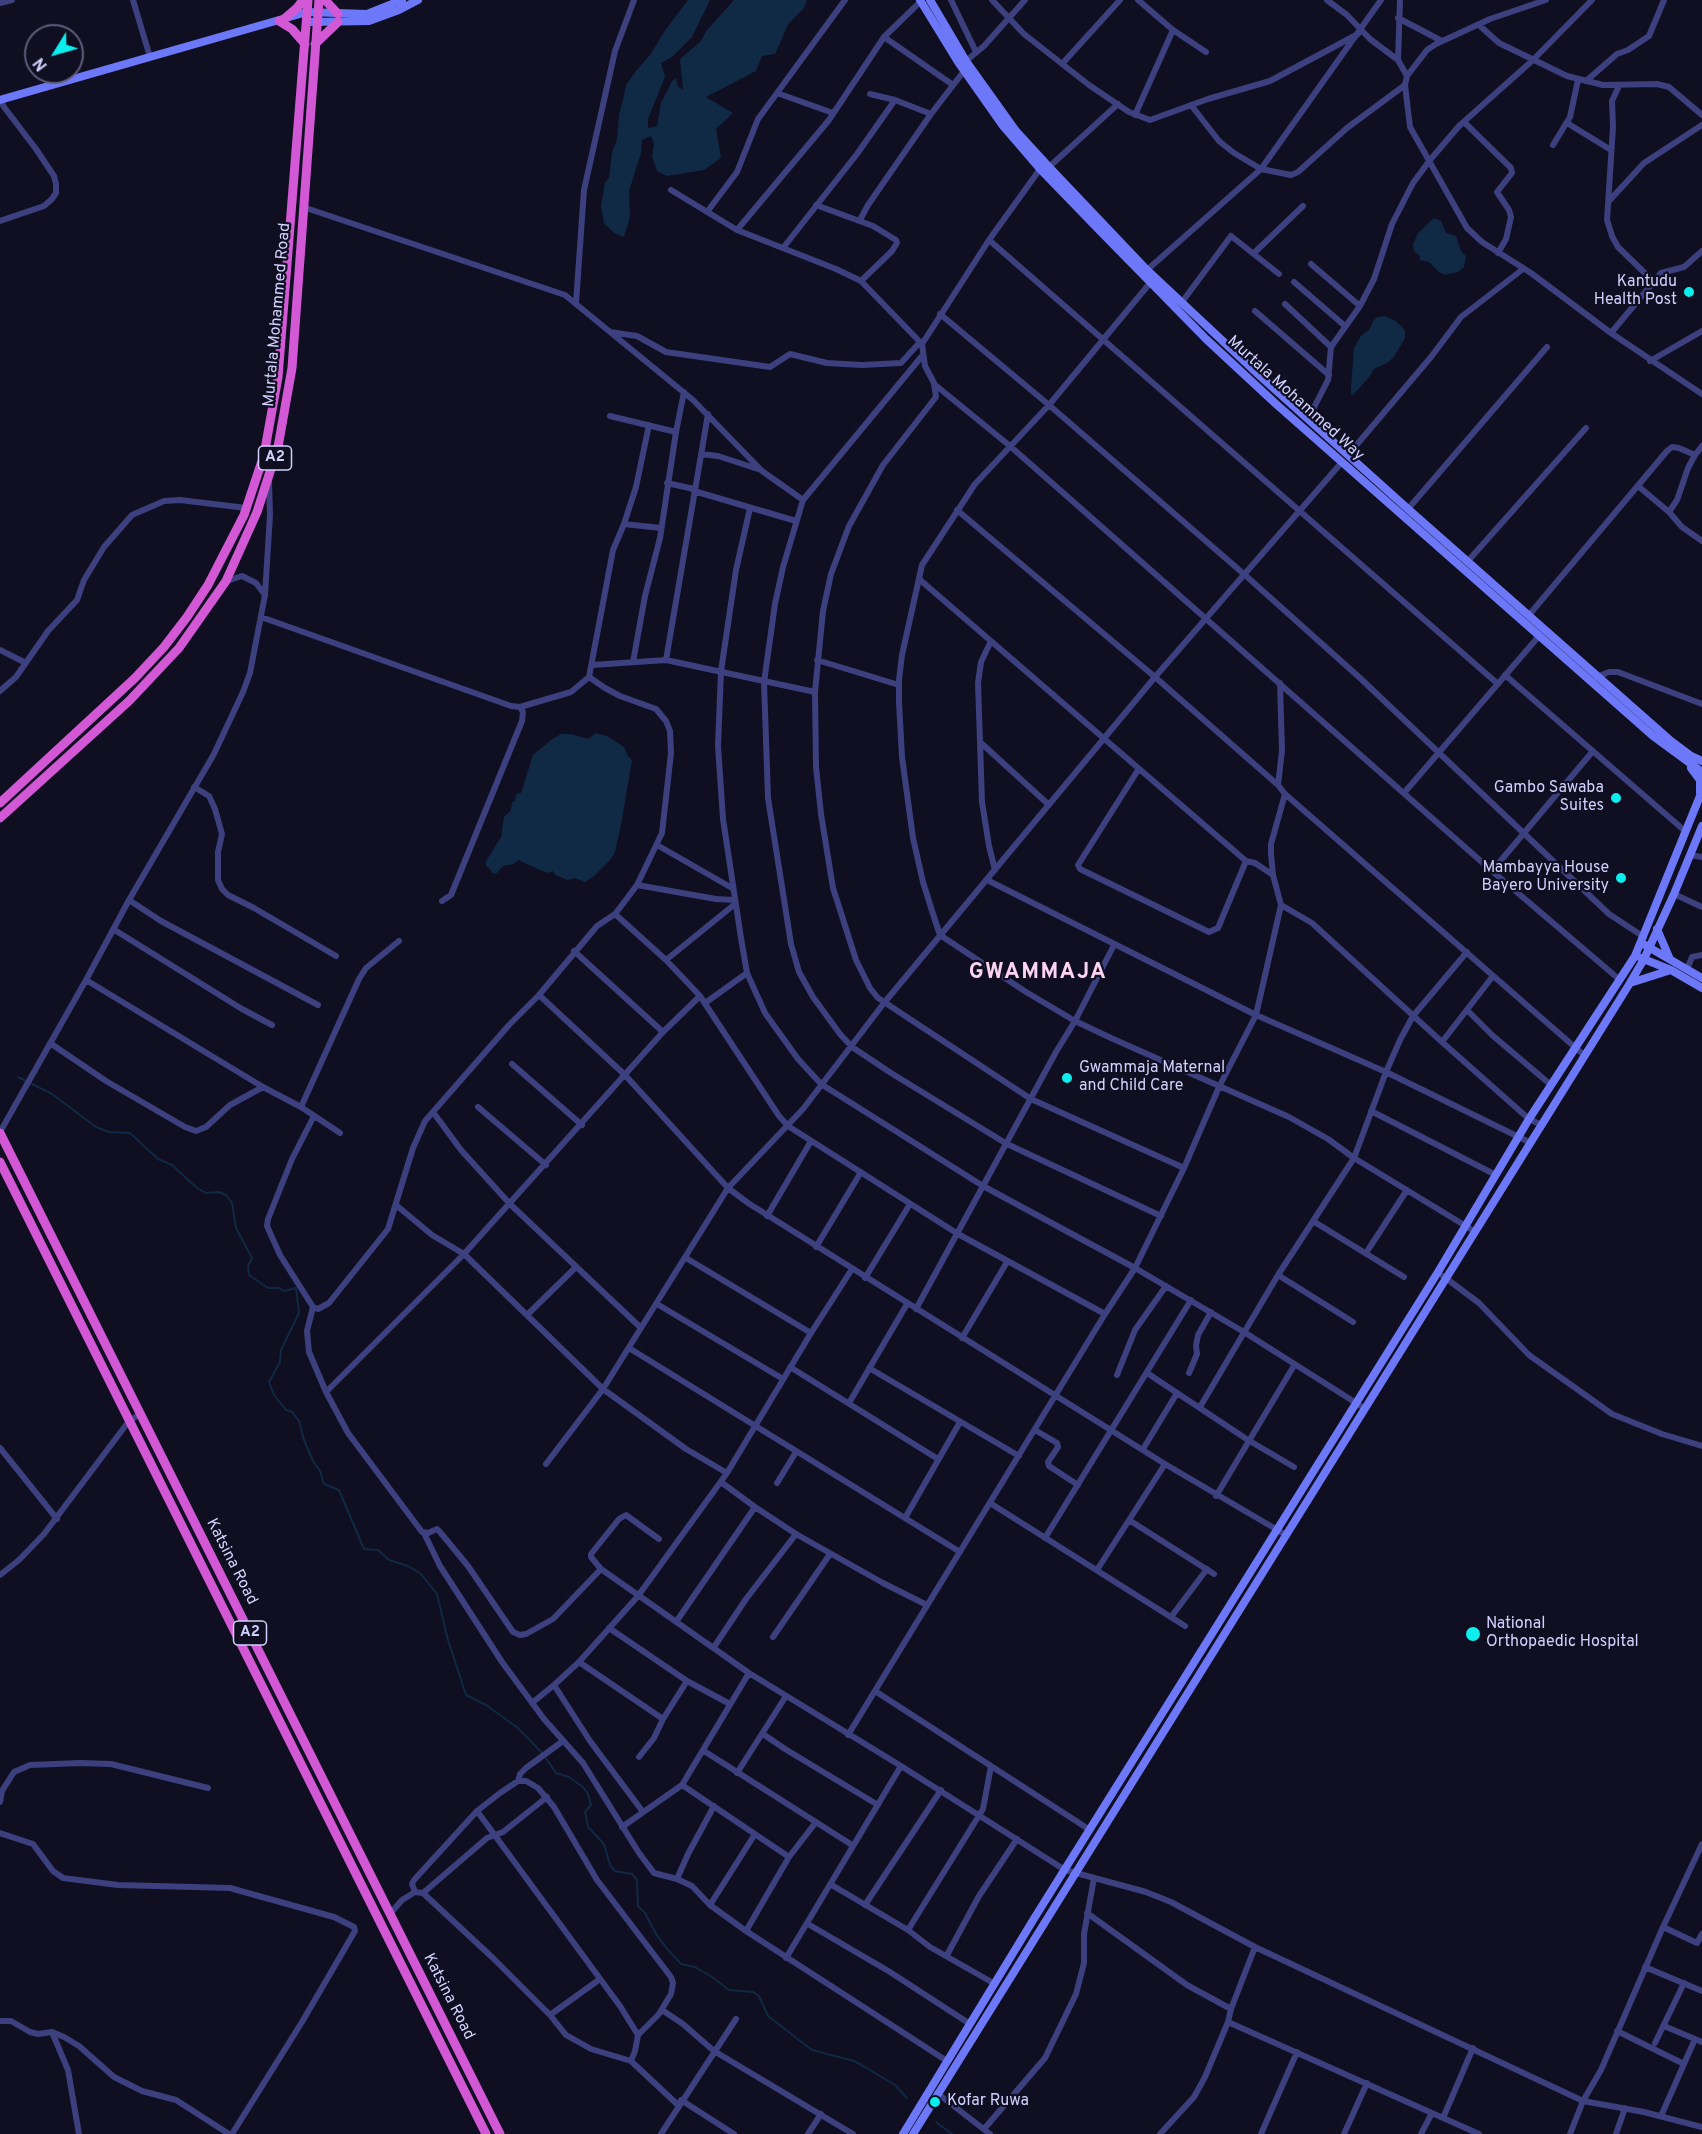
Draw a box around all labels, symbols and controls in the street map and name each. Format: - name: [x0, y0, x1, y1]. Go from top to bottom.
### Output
- north arrow: [24, 24, 84, 84]
- text: N: [30, 53, 53, 74]
- street label: Murtala Mohammed Road: [260, 222, 296, 408]
- place label: Kantudu Health Post: [1594, 273, 1677, 311]
- marker: Kantudu Health Post: [1682, 285, 1696, 299]
- street label: Murtala Mohammed Way: [1223, 332, 1367, 466]
- road number: A2: [258, 446, 292, 470]
- place label: Gambo Sawaba Suites: [1494, 779, 1604, 817]
- marker: Gambo Sawaba Suites: [1609, 791, 1623, 805]
- place label: Mambayya House Bayero University: [1481, 859, 1609, 897]
- marker: Mambayya House Bayero University: [1614, 871, 1628, 885]
- district label: GWAMMAJA: [969, 961, 1107, 987]
- place label: Gwammaja Maternal and Child Care: [1079, 1059, 1225, 1097]
- marker: Gwammaja Maternal and Child Care: [1060, 1071, 1074, 1085]
- street label: Katsina Road: [201, 1516, 261, 1608]
- place label: National Orthopaedic Hospital: [1486, 1615, 1639, 1653]
- road number: A2: [234, 1621, 266, 1645]
- marker: National Orthopaedic Hospital: [1464, 1625, 1482, 1643]
- street label: Katsina Road: [418, 1951, 478, 2043]
- place label: Kofar Ruwa: [947, 2092, 1029, 2112]
- marker: Kofar Ruwa: [928, 2095, 942, 2109]

